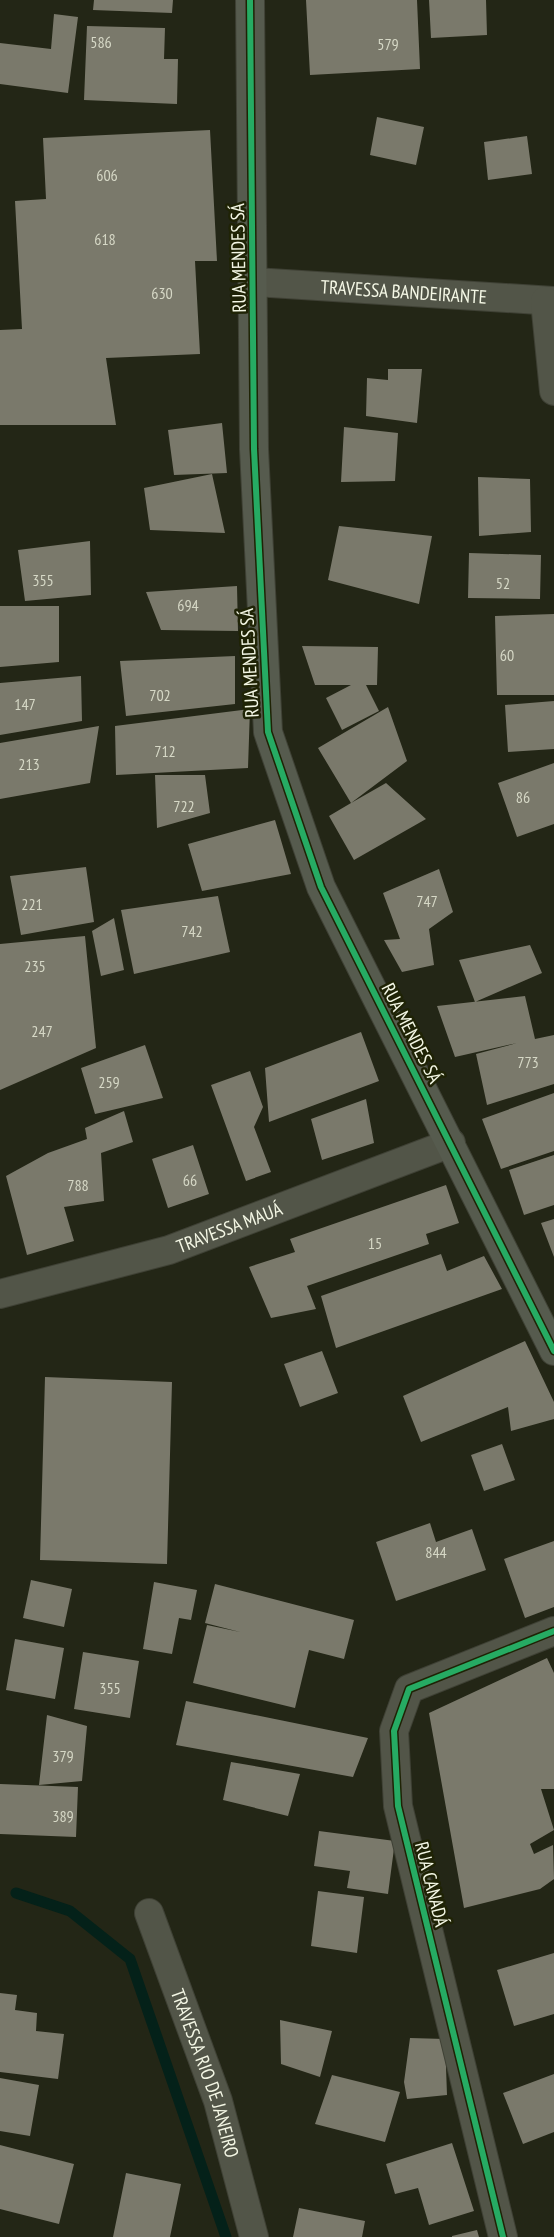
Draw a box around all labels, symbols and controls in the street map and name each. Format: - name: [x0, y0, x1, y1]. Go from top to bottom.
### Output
- house number: 586: [90, 32, 112, 52]
- house number: 579: [377, 34, 399, 54]
- house number: 606: [96, 165, 118, 185]
- street label: RUA MENDES SÁ: [225, 203, 251, 313]
- house number: 618: [94, 229, 116, 249]
- street label: TRAVESSA BANDEIRANTE: [320, 274, 488, 309]
- house number: 630: [151, 283, 173, 303]
- house number: 355: [32, 570, 54, 590]
- house number: 52: [496, 573, 510, 593]
- house number: 694: [177, 595, 199, 615]
- street label: RUA MENDES SÁ: [234, 608, 264, 718]
- house number: 60: [500, 645, 514, 665]
- house number: 702: [149, 685, 171, 705]
- house number: 147: [14, 694, 36, 714]
- house number: 712: [154, 741, 176, 761]
- house number: 213: [18, 754, 40, 774]
- house number: 86: [516, 787, 530, 807]
- house number: 722: [173, 796, 195, 816]
- house number: 747: [416, 891, 438, 911]
- house number: 221: [21, 894, 43, 914]
- house number: 742: [181, 921, 203, 941]
- house number: 235: [24, 956, 46, 976]
- street label: RUA MENDES SÁ: [376, 979, 448, 1087]
- house number: 247: [31, 1021, 53, 1041]
- house number: 773: [517, 1052, 539, 1072]
- house number: 259: [98, 1072, 120, 1092]
- house number: 66: [183, 1170, 197, 1190]
- house number: 788: [67, 1175, 89, 1195]
- street label: TRAVESSA MAUÁ: [173, 1196, 285, 1258]
- house number: 15: [368, 1233, 382, 1253]
- house number: 844: [425, 1542, 447, 1562]
- house number: 355: [99, 1678, 121, 1698]
- house number: 379: [52, 1746, 74, 1766]
- house number: 389: [52, 1806, 74, 1826]
- street label: RUA CANADÁ: [410, 1839, 454, 1929]
- street label: TRAVESSA RIO DE JANEIRO: [166, 1985, 244, 2160]

